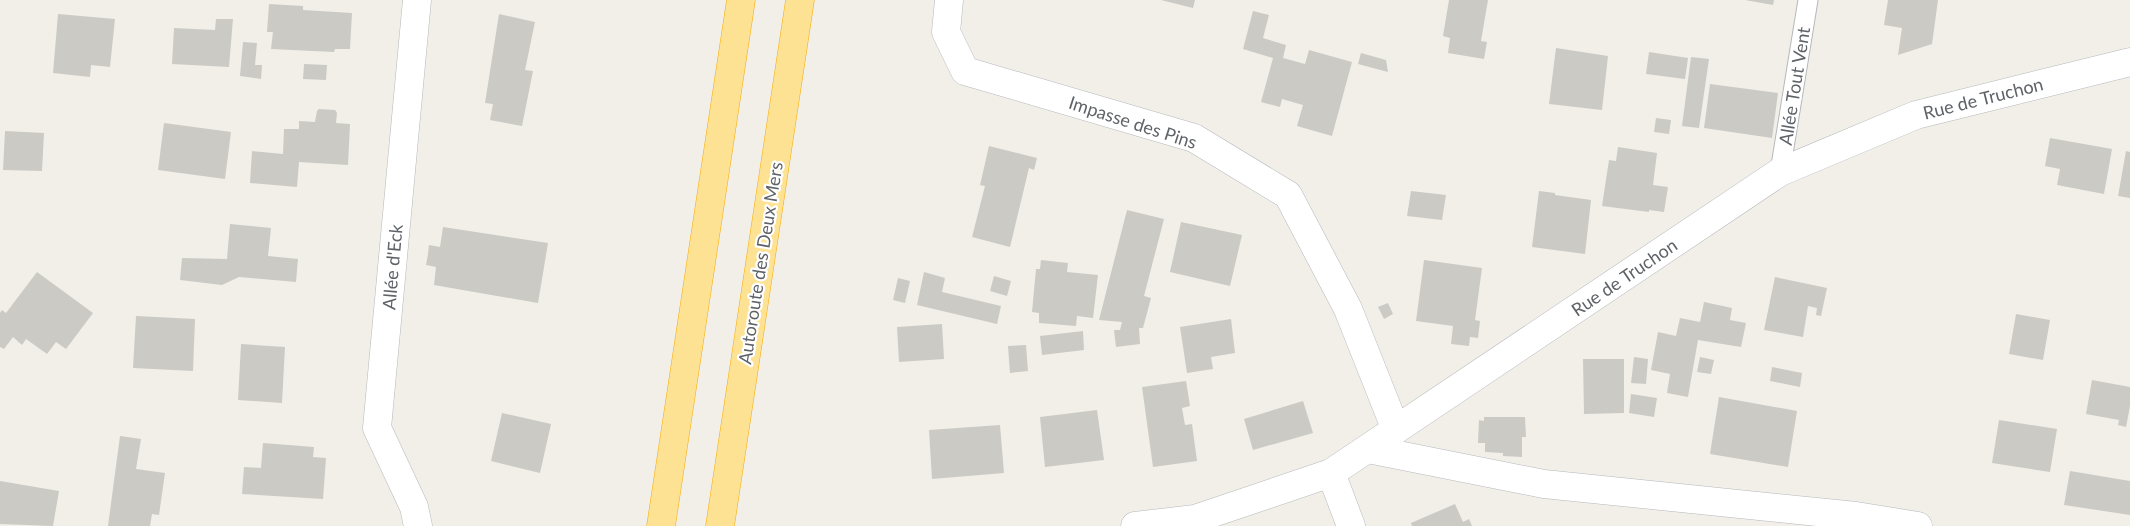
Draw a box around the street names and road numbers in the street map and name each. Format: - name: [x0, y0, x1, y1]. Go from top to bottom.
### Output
- street label: Allée Tout Vent: [1774, 25, 1814, 147]
- street label: Rue de Truchon: [1921, 72, 2045, 124]
- street label: Impasse des Pins: [1066, 91, 1200, 153]
- street label: Autoroute des Deux Mers: [733, 160, 787, 366]
- street label: Allée d'Eck: [377, 222, 407, 311]
- street label: Rue de Truchon: [1567, 234, 1681, 320]

